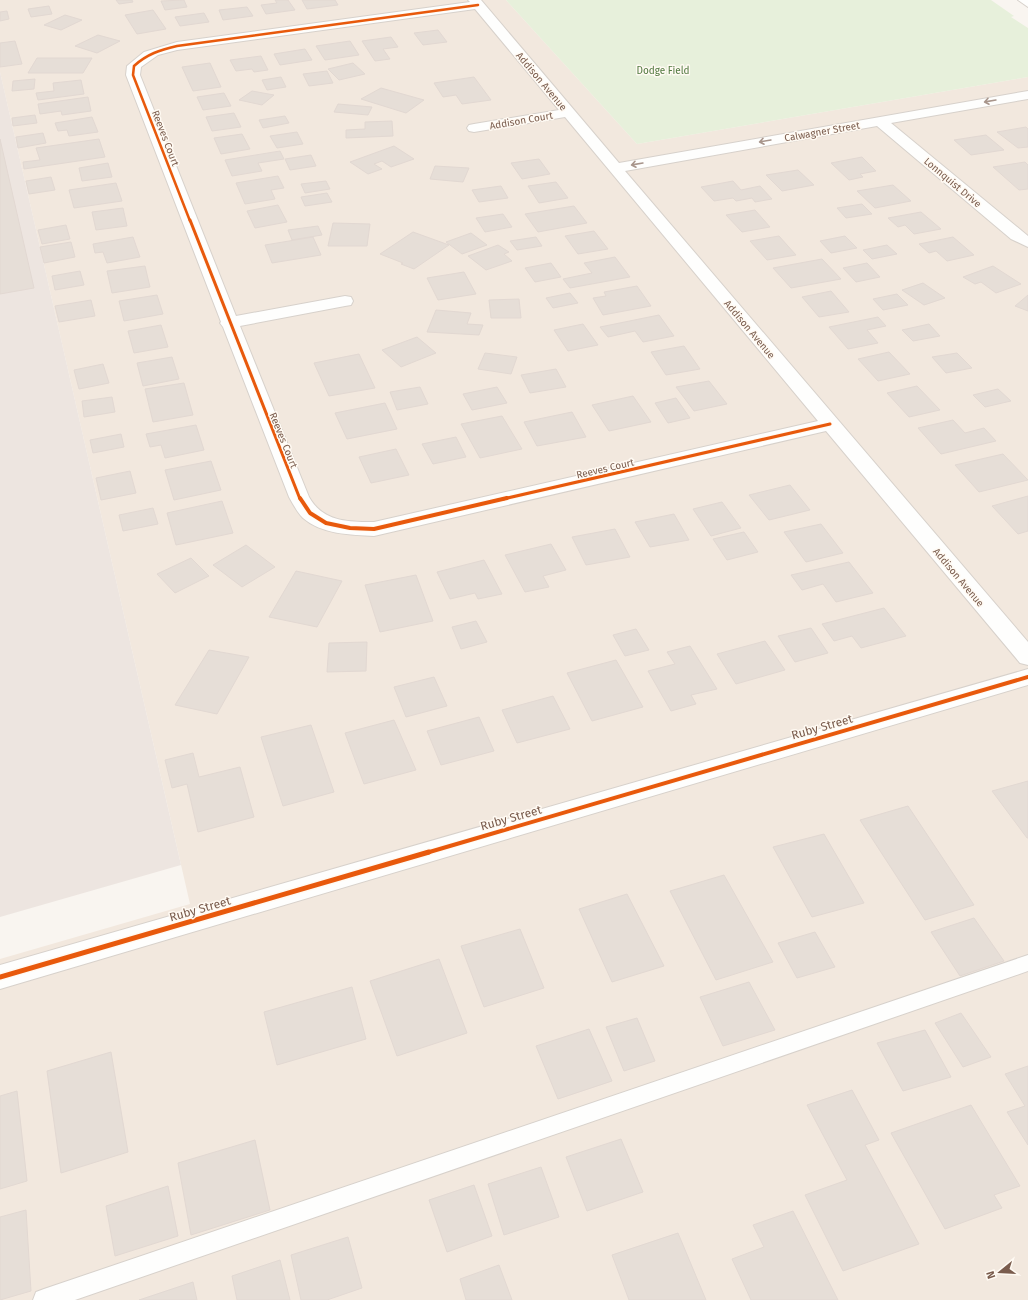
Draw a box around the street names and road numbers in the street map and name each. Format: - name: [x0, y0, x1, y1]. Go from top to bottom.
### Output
- street label: Addison Avenue: [513, 50, 569, 113]
- street label: Reeves Court: [149, 109, 181, 168]
- street label: Addison Court: [489, 109, 554, 132]
- street label: Calwagner Street: [784, 119, 861, 145]
- street label: Lonnquist Drive: [921, 155, 984, 210]
- street label: Addison Avenue: [721, 298, 777, 361]
- street label: Reeves Court: [266, 411, 300, 470]
- street label: Reeves Court: [575, 456, 636, 481]
- street label: Addison Avenue: [930, 546, 986, 609]
- street label: Ruby Street: [790, 711, 855, 742]
- street label: Ruby Street: [479, 802, 544, 833]
- street label: Ruby Street: [168, 893, 233, 924]

